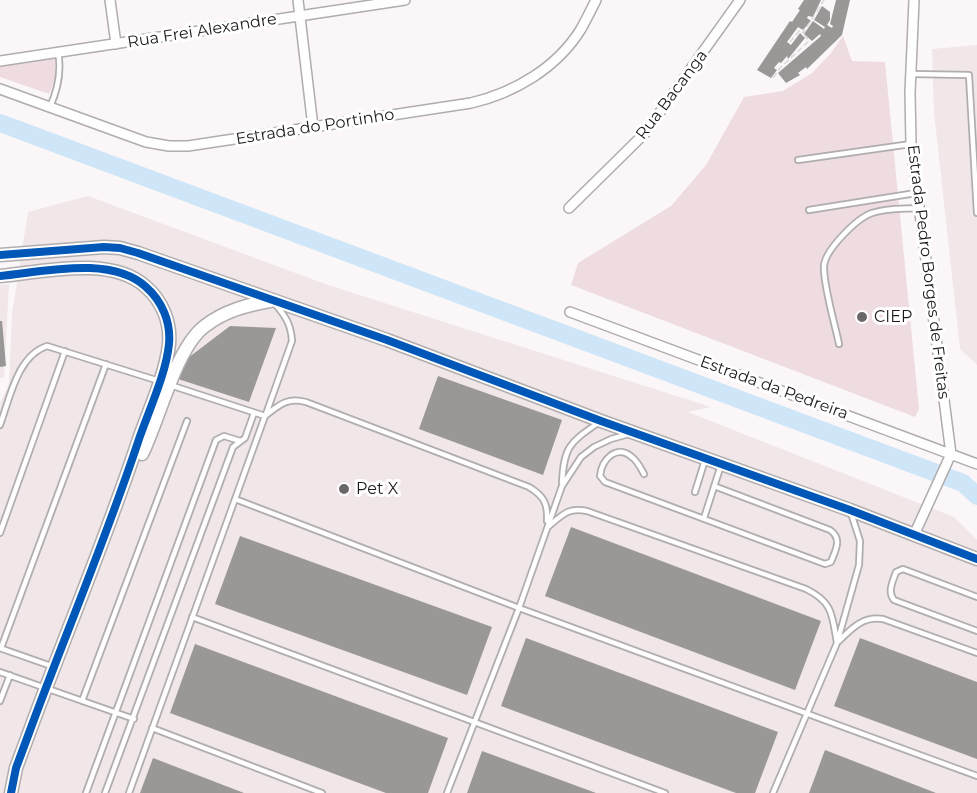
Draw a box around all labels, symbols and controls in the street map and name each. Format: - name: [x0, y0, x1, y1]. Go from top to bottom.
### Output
- street label: Rua Frei Alexandre: [126, 10, 278, 52]
- street label: Rua Bacanga: [632, 46, 712, 144]
- street label: Estrada do Portinho: [234, 105, 396, 149]
- street label: Estrada Pedro Borges de Freitas: [903, 144, 953, 400]
- place label: CIEP: [874, 307, 912, 327]
- marker: CIEP: [855, 310, 869, 324]
- street label: Estrada da Pedreira: [697, 352, 851, 424]
- place label: Pet X: [356, 479, 398, 499]
- marker: Pet X: [337, 482, 351, 496]

